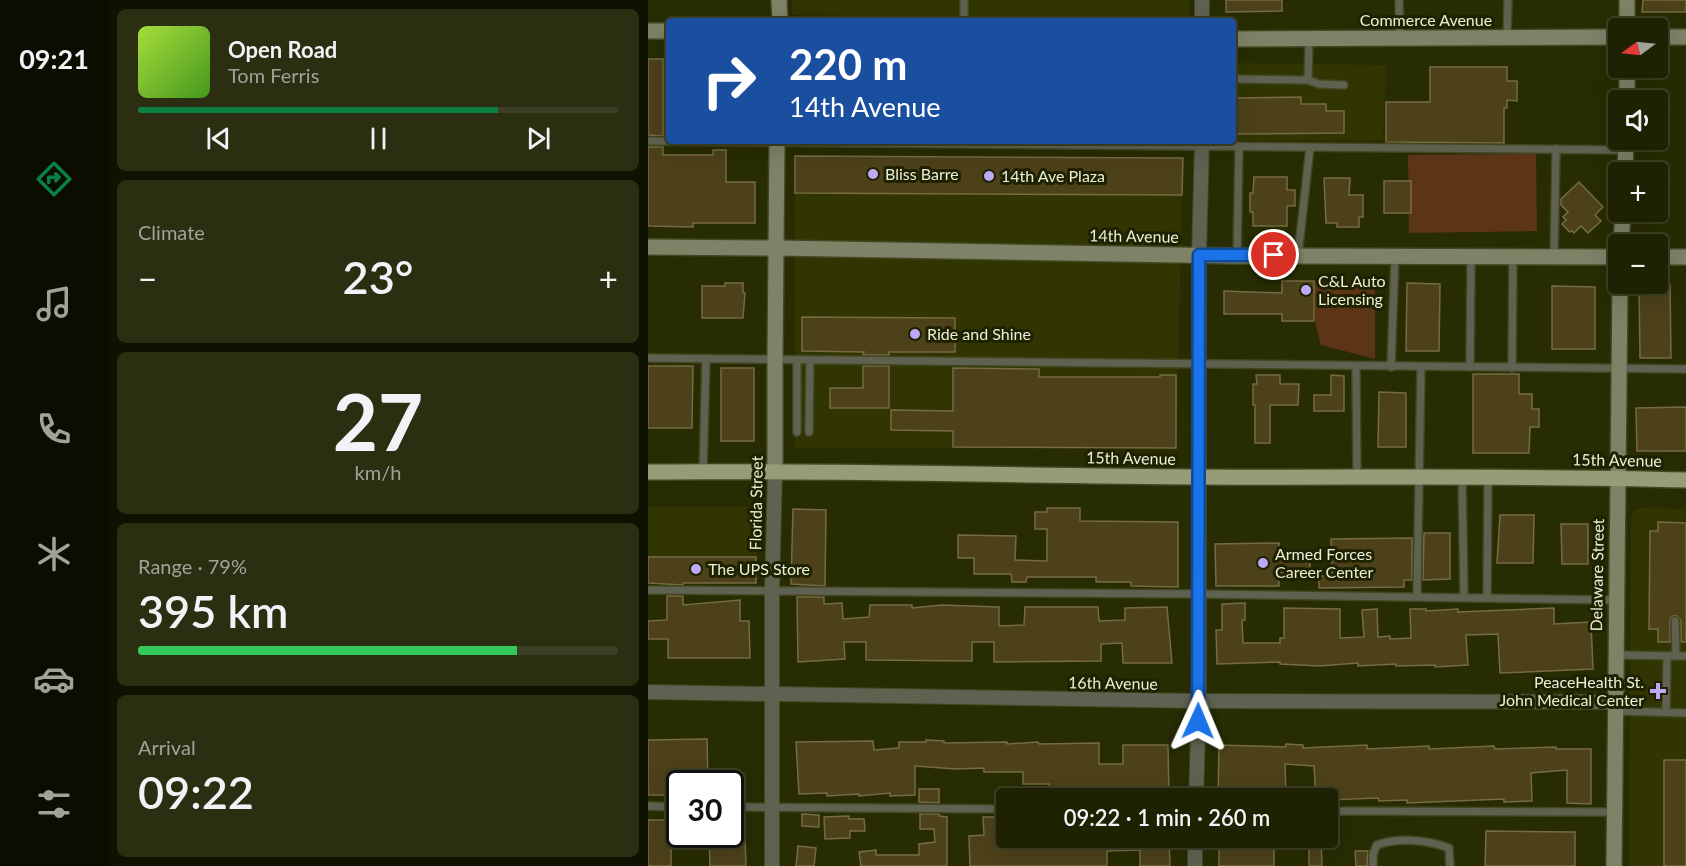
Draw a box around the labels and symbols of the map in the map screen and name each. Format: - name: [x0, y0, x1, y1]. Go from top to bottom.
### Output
- street label: Commerce Avenue: [1360, 10, 1492, 29]
- north arrow: [1608, 18, 1668, 78]
- place label: Bliss Barre: [885, 164, 959, 183]
- place label: 14th Ave Plaza: [1001, 166, 1105, 185]
- marker: Bliss Barre: [866, 167, 880, 181]
- marker: 14th Ave Plaza: [982, 169, 996, 183]
- street label: 14th Avenue: [1089, 225, 1179, 246]
- pin: [1248, 229, 1299, 280]
- place label: C&L Auto Licensing: [1318, 271, 1386, 308]
- marker: C&L Auto Licensing: [1299, 283, 1313, 297]
- place label: Ride and Shine: [927, 324, 1031, 343]
- marker: Ride and Shine: [908, 327, 922, 341]
- street label: 15th Avenue: [1086, 447, 1176, 468]
- street label: 15th Avenue: [1572, 449, 1662, 470]
- street label: Florida Street: [745, 455, 766, 550]
- street label: Delaware Street: [1586, 518, 1607, 632]
- place label: Armed Forces Career Center: [1275, 544, 1374, 581]
- marker: Armed Forces Career Center: [1256, 556, 1270, 570]
- place label: The UPS Store: [708, 559, 810, 578]
- marker: The UPS Store: [689, 562, 703, 576]
- street label: 16th Avenue: [1068, 672, 1158, 693]
- place label: PeaceHealth St. John Medical Center: [1499, 672, 1644, 709]
- marker: PeaceHealth St. John Medical Center: [1649, 682, 1667, 700]
- position arrow: [1166, 689, 1230, 753]
- speed limit sign: 30: [666, 770, 744, 848]

